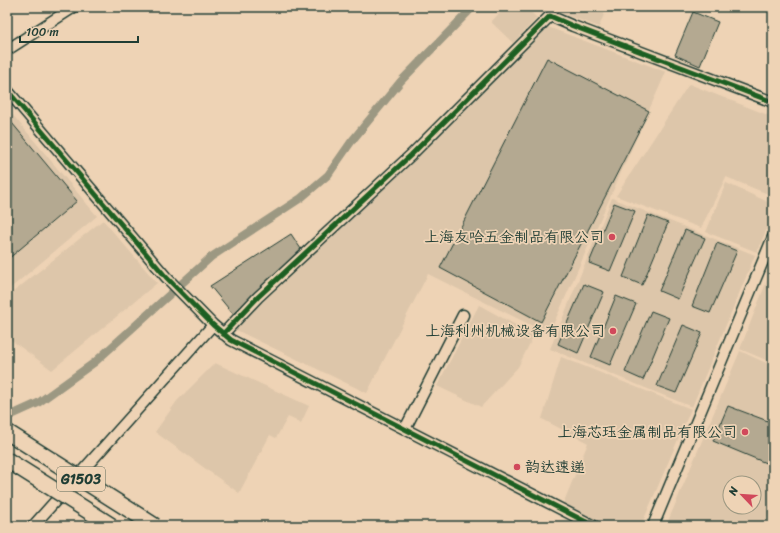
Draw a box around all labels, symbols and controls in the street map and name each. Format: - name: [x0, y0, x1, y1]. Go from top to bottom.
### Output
- scale bar: [20, 18, 138, 44]
- text: 100 m: [26, 21, 59, 43]
- place label: 上海友哈五金制品有限公司: [424, 224, 604, 250]
- marker: 上海友哈五金制品有限公司: [607, 232, 617, 242]
- place label: 上海利州机械设备有限公司: [425, 318, 605, 344]
- marker: 上海利州机械设备有限公司: [608, 326, 618, 336]
- place label: 上海芯珏金属制品有限公司: [557, 419, 737, 445]
- marker: 上海芯珏金属制品有限公司: [740, 427, 750, 437]
- place label: 韵达速递: [525, 454, 585, 480]
- marker: 韵达速递: [512, 462, 522, 472]
- road number: G1503: [57, 467, 105, 491]
- north arrow: [722, 475, 762, 515]
- text: N: [723, 483, 744, 499]

